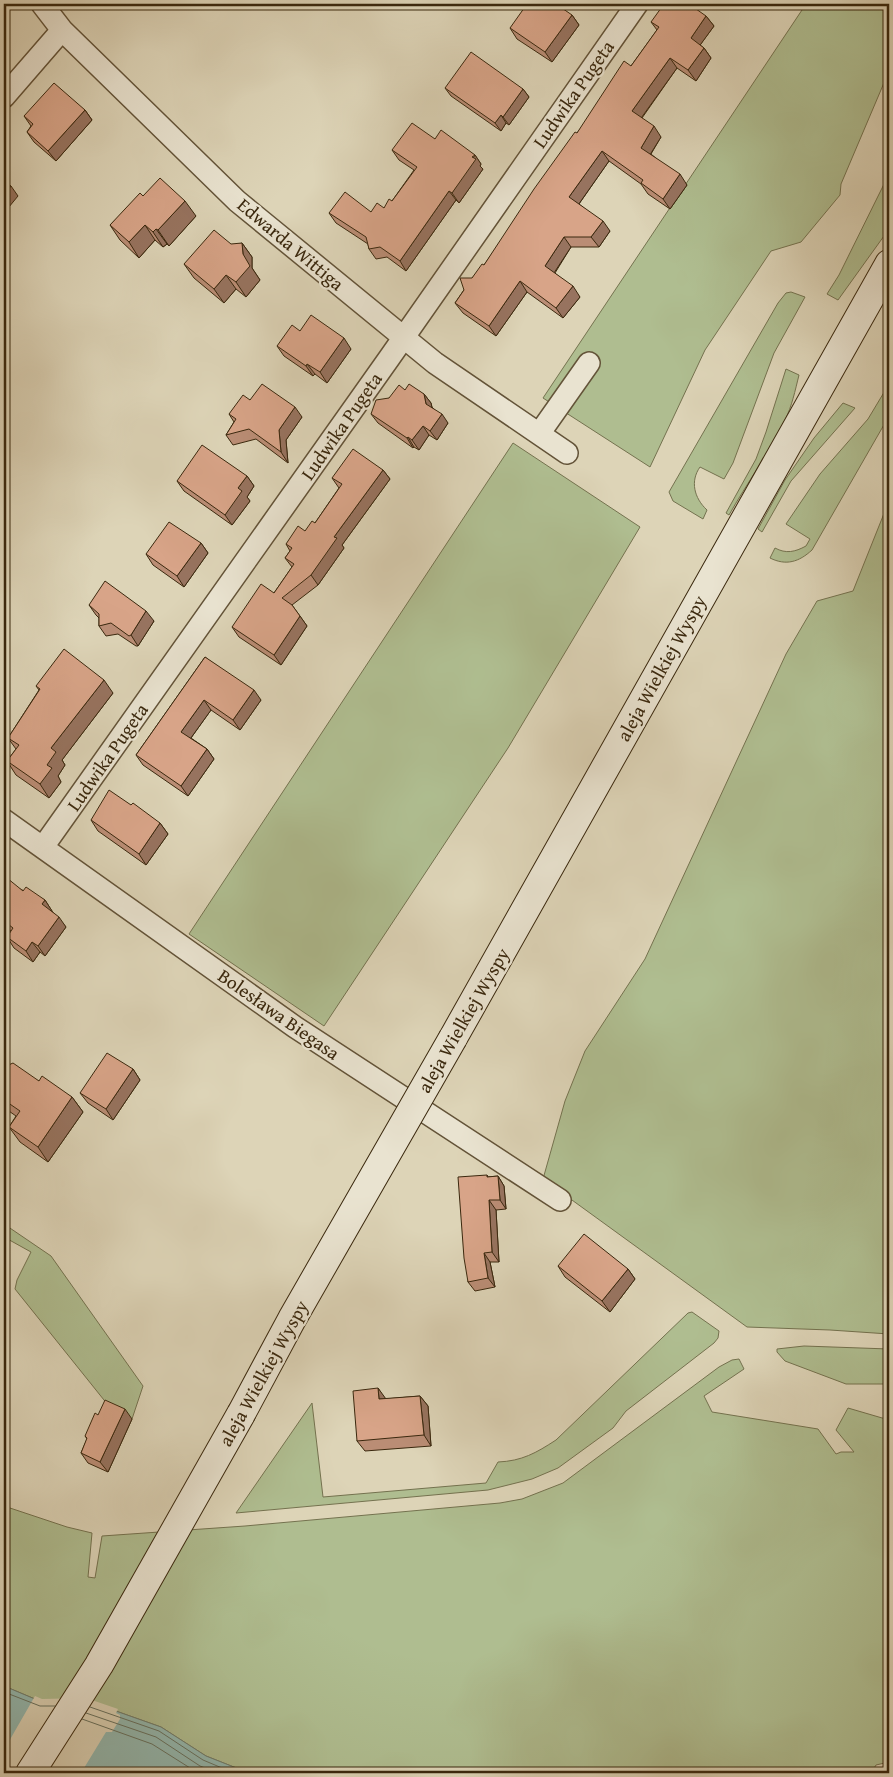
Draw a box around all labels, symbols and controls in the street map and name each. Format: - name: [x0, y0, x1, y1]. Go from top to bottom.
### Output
- street label: Ludwika Pugeta: [525, 34, 621, 154]
- street label: Edwarda Wittiga: [232, 191, 350, 297]
- street label: Ludwika Pugeta: [293, 366, 389, 486]
- street label: aleja Wielkiej Wyspy: [609, 589, 713, 746]
- street label: Ludwika Pugeta: [59, 697, 155, 817]
- street label: aleja Wielkiej Wyspy: [410, 942, 516, 1098]
- street label: Bolesława Biegasa: [212, 962, 346, 1066]
- street label: aleja Wielkiej Wyspy: [211, 1294, 315, 1451]

